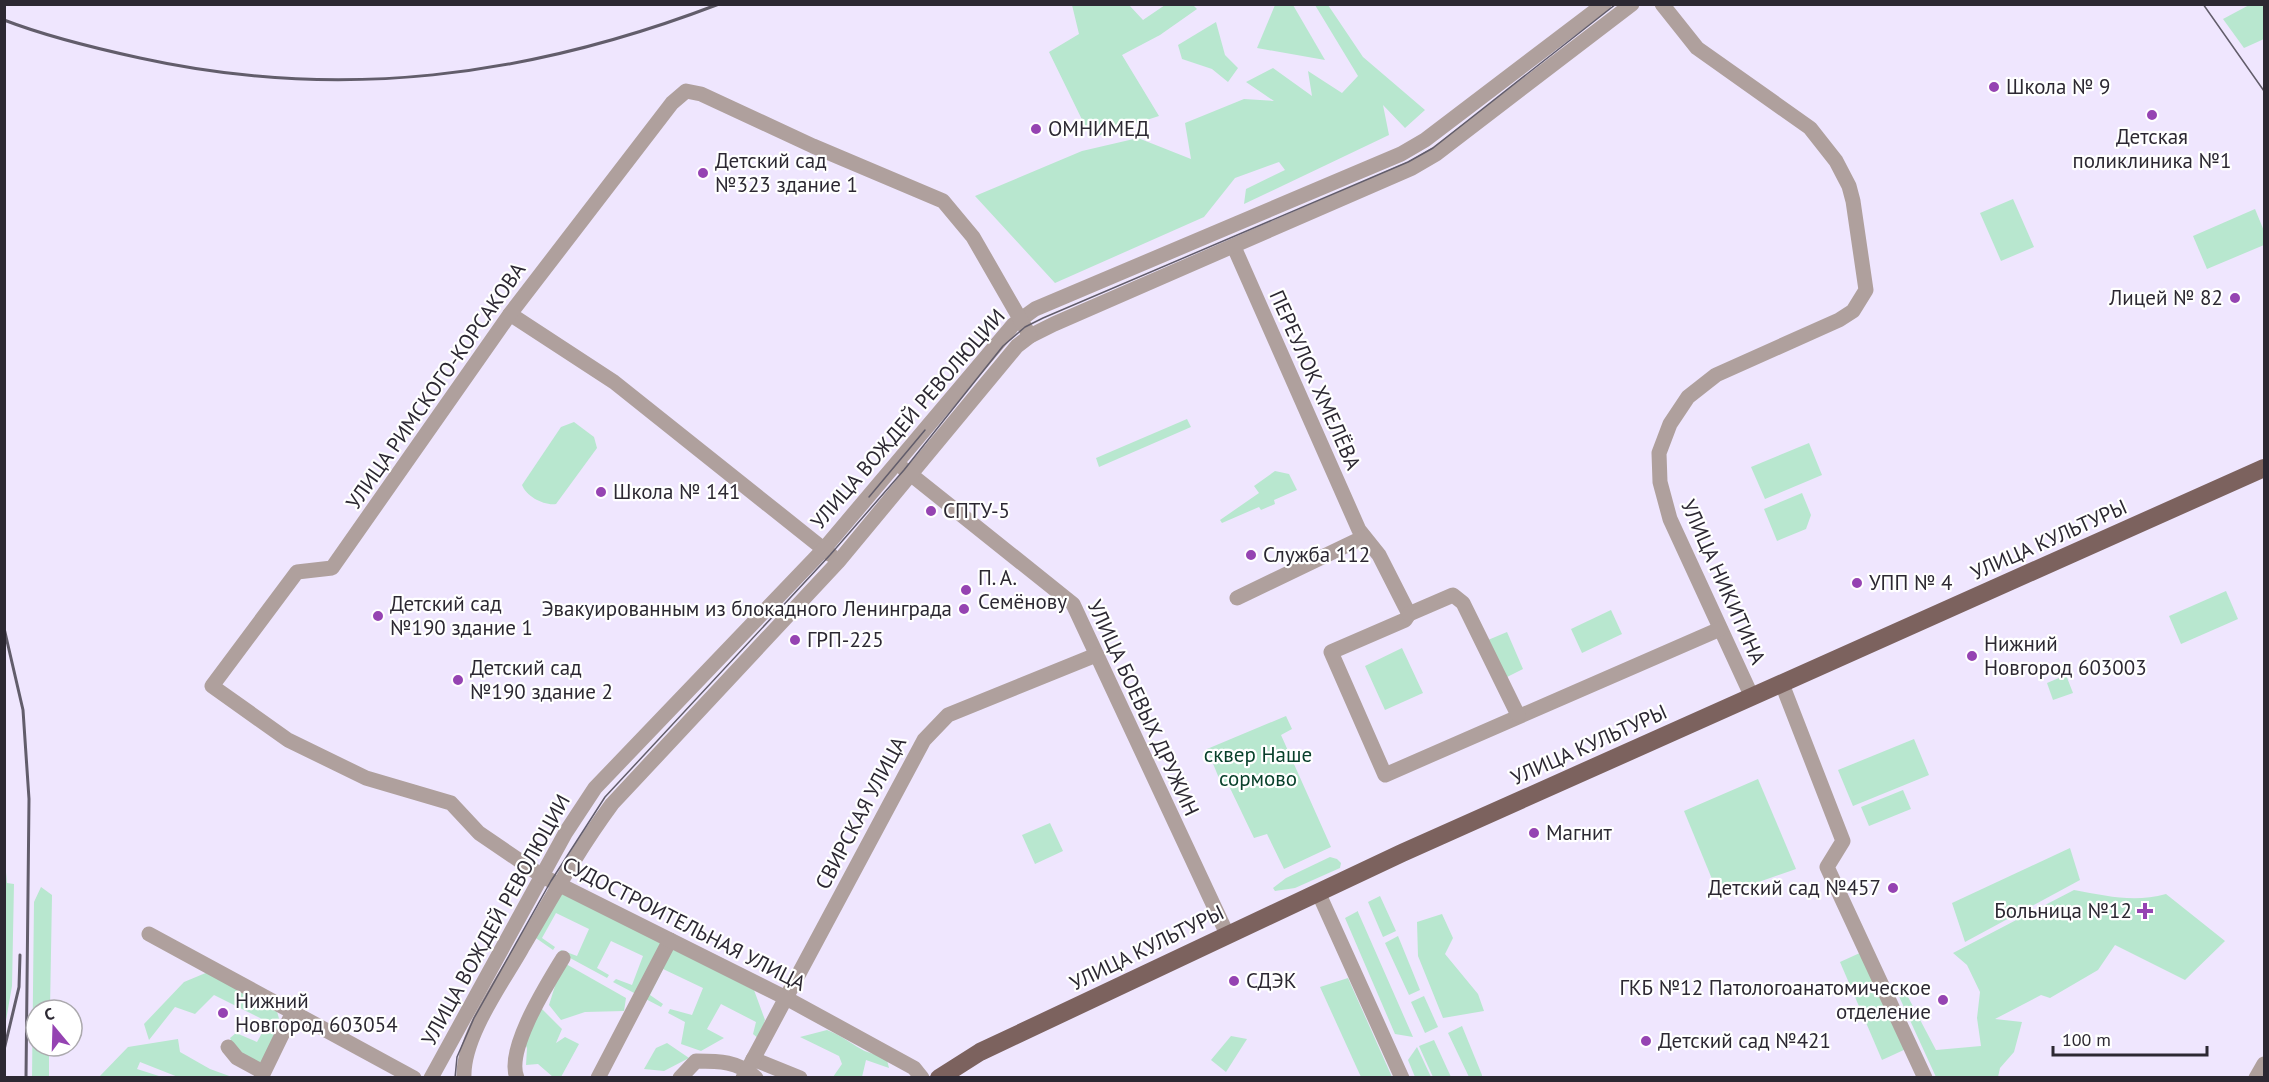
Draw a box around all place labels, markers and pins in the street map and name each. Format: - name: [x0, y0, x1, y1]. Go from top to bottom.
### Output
- place label: Школа № 9: [2006, 73, 2110, 100]
- marker: Школа № 9: [1987, 80, 2001, 94]
- marker: Детская поликлиника №1: [2145, 108, 2159, 122]
- place label: ОМНИМЕД: [1048, 115, 1149, 142]
- marker: ОМНИМЕД: [1029, 122, 1043, 136]
- place label: Детская поликлиника №1: [2073, 123, 2231, 174]
- place label: Детский сад №323 здание 1: [715, 147, 858, 198]
- marker: Детский сад №323 здание 1: [696, 166, 710, 180]
- place label: Лицей № 82: [2108, 284, 2223, 311]
- marker: Лицей № 82: [2228, 291, 2242, 305]
- place label: Школа № 141: [613, 478, 740, 505]
- marker: Школа № 141: [594, 485, 608, 499]
- place label: СПТУ-5: [943, 497, 1010, 524]
- marker: СПТУ-5: [924, 504, 938, 518]
- place label: Служба 112: [1263, 541, 1370, 568]
- marker: Служба 112: [1244, 548, 1258, 562]
- place label: П. А. Семёнову: [978, 564, 1067, 615]
- place label: УПП № 4: [1869, 569, 1952, 596]
- marker: УПП № 4: [1850, 576, 1864, 590]
- marker: П. А. Семёнову: [959, 583, 973, 597]
- place label: Детский сад №190 здание 1: [390, 590, 533, 641]
- place label: Эвакуированным из блокадного Ленинграда: [542, 595, 952, 622]
- marker: Эвакуированным из блокадного Ленинграда: [957, 602, 971, 616]
- marker: Детский сад №190 здание 1: [371, 609, 385, 623]
- place label: ГРП-225: [807, 626, 884, 653]
- place label: Нижний Новгород 603003: [1984, 630, 2147, 681]
- marker: ГРП-225: [788, 633, 802, 647]
- marker: Нижний Новгород 603003: [1965, 649, 1979, 663]
- place label: Детский сад №190 здание 2: [470, 654, 613, 705]
- marker: Детский сад №190 здание 2: [451, 673, 465, 687]
- place label: Магнит: [1546, 819, 1613, 846]
- marker: Магнит: [1527, 826, 1541, 840]
- place label: Детский сад №457: [1708, 874, 1881, 901]
- marker: Детский сад №457: [1886, 881, 1900, 895]
- place label: Больница №12: [1994, 897, 2132, 924]
- marker: Больница №12: [2136, 902, 2154, 920]
- place label: СДЭК: [1246, 967, 1297, 994]
- marker: СДЭК: [1227, 974, 1241, 988]
- place label: ГКБ №12 Патологоанатомическое отделение: [1619, 974, 1931, 1025]
- place label: Нижний Новгород 603054: [235, 987, 398, 1038]
- marker: ГКБ №12 Патологоанатомическое отделение: [1936, 993, 1950, 1007]
- marker: Нижний Новгород 603054: [216, 1006, 230, 1020]
- place label: Детский сад №421: [1658, 1027, 1831, 1054]
- marker: Детский сад №421: [1639, 1034, 1653, 1048]

